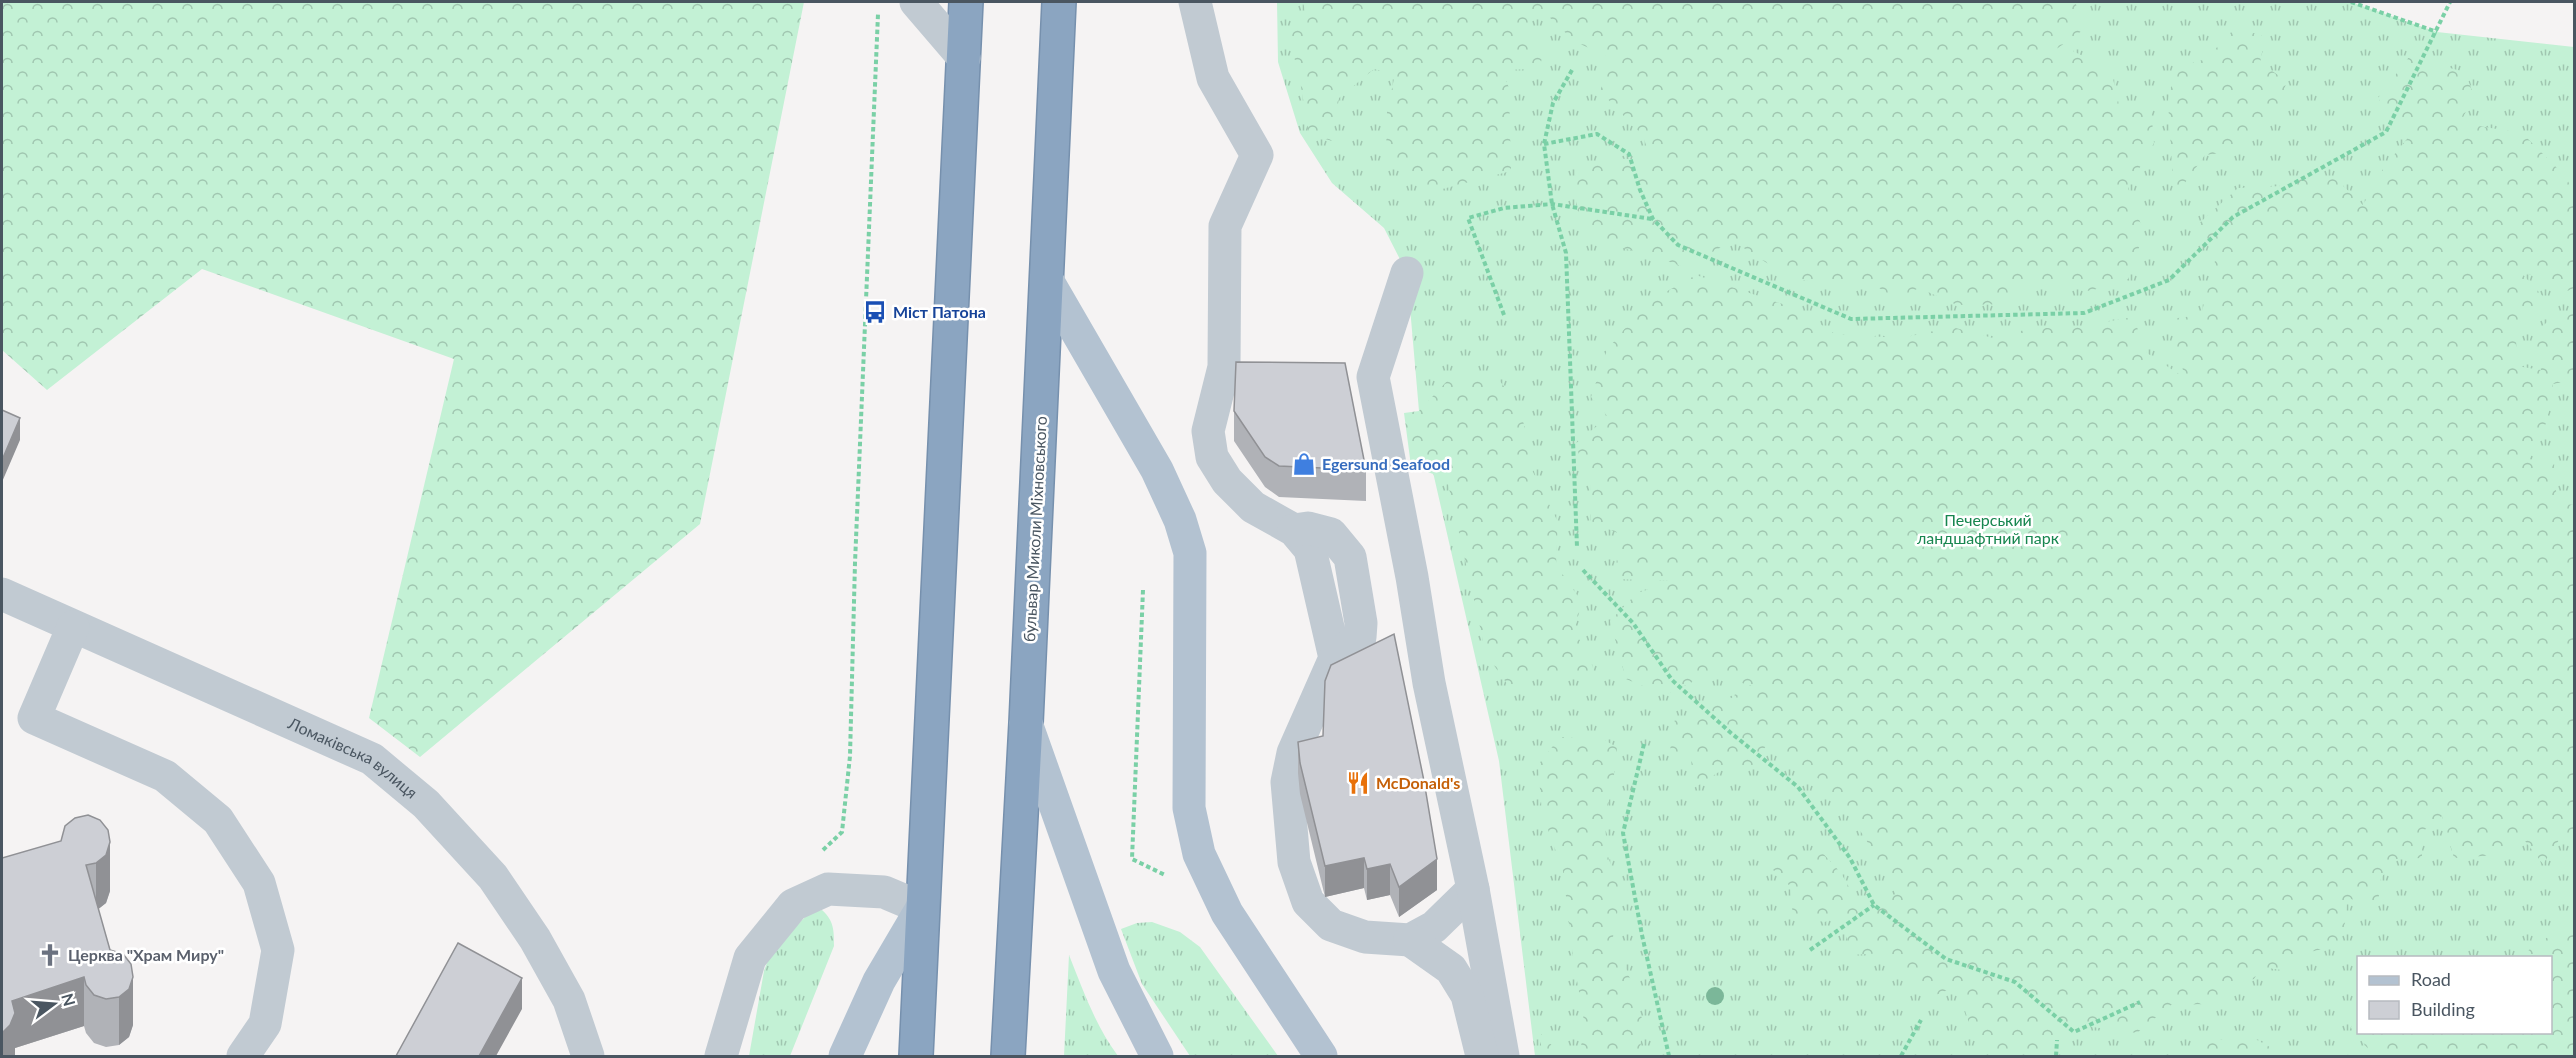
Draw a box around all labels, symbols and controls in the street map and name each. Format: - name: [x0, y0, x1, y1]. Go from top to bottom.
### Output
- bus stop icon: Міст Патона: [862, 299, 888, 325]
- place label: Міст Патона: [893, 302, 986, 321]
- street label: бульвар Миколи Міхновського: [1019, 416, 1050, 642]
- shop icon: Egersund Seafood: [1291, 451, 1317, 477]
- place label: Egersund Seafood: [1322, 454, 1450, 473]
- park label: Печерський ландшафтний парк: [1917, 510, 2060, 547]
- street label: Ломаківська вулиця: [285, 713, 422, 802]
- restaurant icon: McDonald's: [1345, 770, 1371, 796]
- place label: McDonald's: [1376, 773, 1460, 792]
- church icon: Церква "Храм Миру": [37, 942, 63, 968]
- place label: Церква "Храм Миру": [68, 945, 224, 964]
- legend: [2357, 956, 2552, 1034]
- text: Road: [2411, 968, 2451, 990]
- north arrow: [24, 974, 84, 1034]
- text: N: [58, 991, 80, 1008]
- text: Building: [2411, 998, 2475, 1020]

